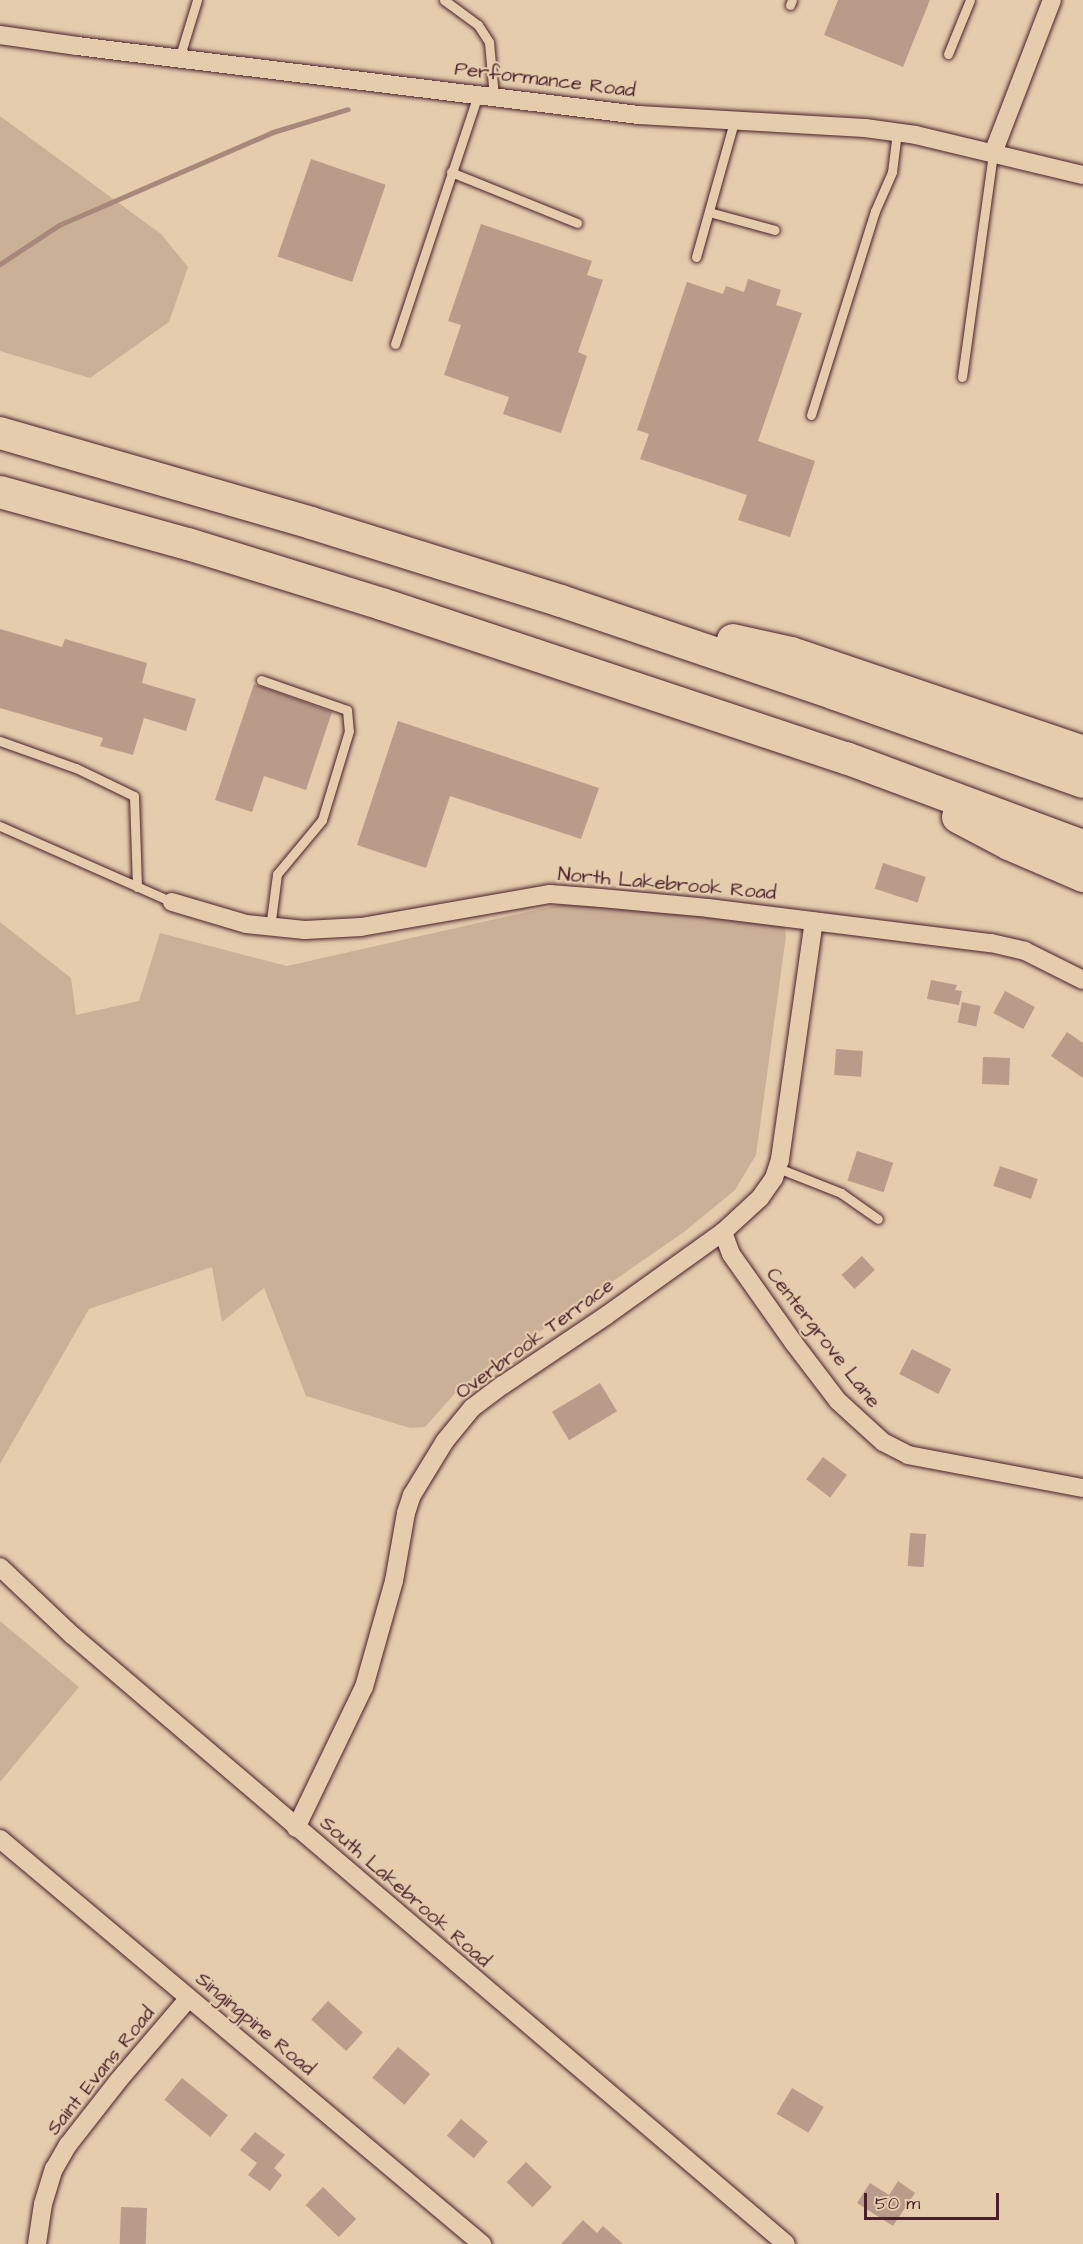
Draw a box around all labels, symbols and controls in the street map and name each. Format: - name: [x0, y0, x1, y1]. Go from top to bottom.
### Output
- street label: Performance Road: [453, 57, 637, 103]
- street label: North Lakebrook Road: [557, 863, 777, 905]
- street label: Centergrove Lane: [761, 1263, 885, 1413]
- street label: Overbrook Terrace: [451, 1274, 619, 1404]
- street label: South Lakebrook Road: [315, 1811, 495, 1973]
- street label: Singingpine Road: [190, 1967, 320, 2081]
- street label: Saint Evans Road: [42, 2002, 160, 2140]
- scale bar: [867, 2181, 1002, 2219]
- text: 50 m: [875, 2191, 920, 2216]

